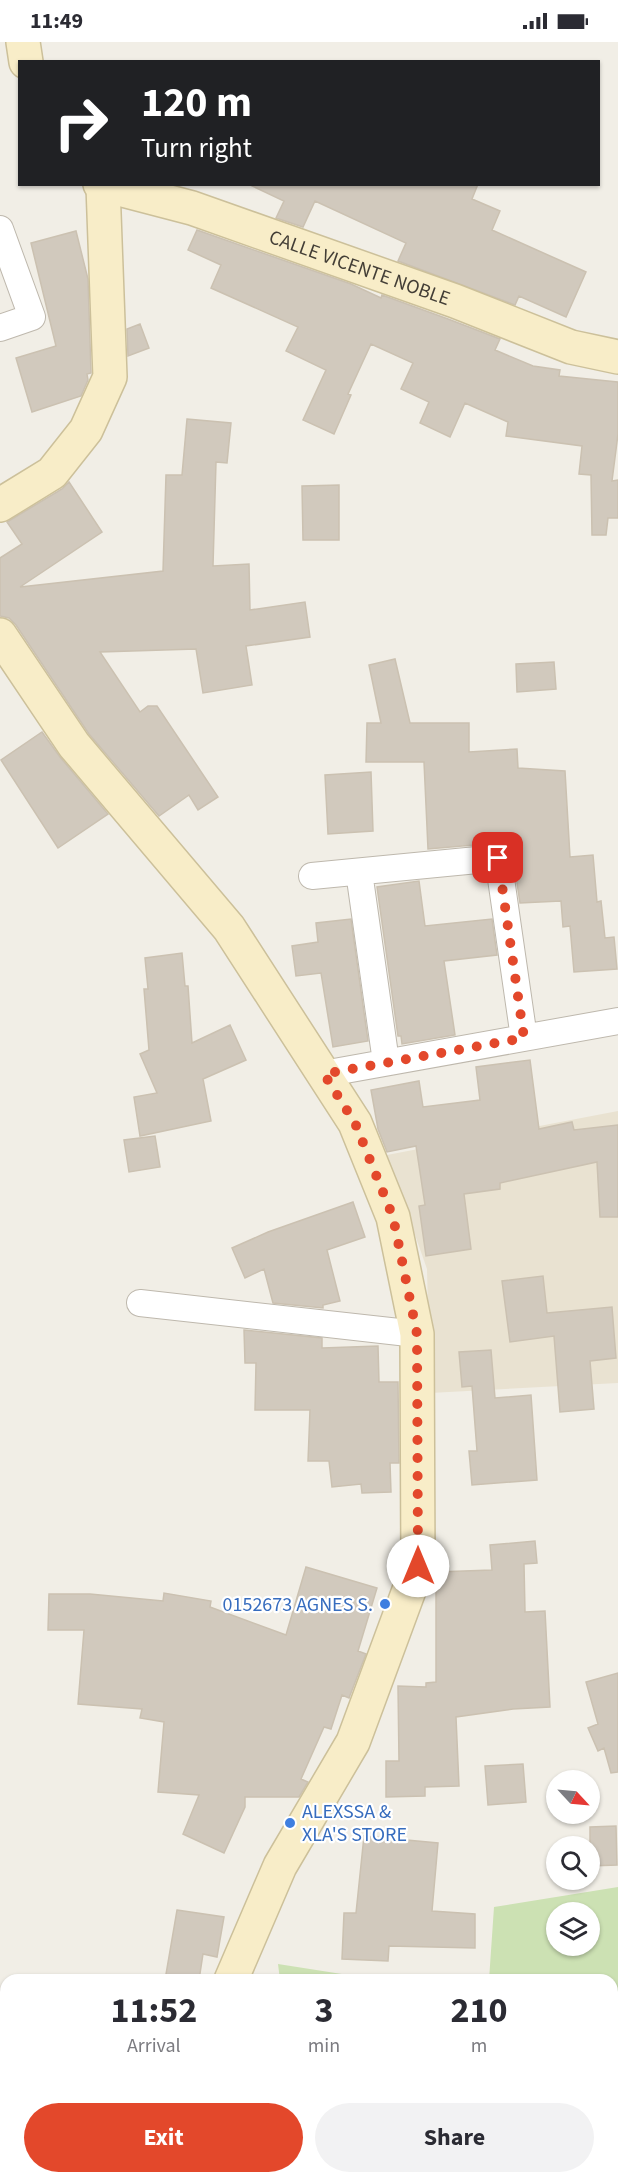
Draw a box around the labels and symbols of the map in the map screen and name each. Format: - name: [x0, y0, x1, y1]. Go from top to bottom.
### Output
- street label: CALLE VICENTE NOBLE: [265, 223, 454, 313]
- pin: [472, 832, 523, 883]
- position arrow: [386, 1534, 450, 1598]
- place label: 0152673 AGNES S.: [223, 1591, 373, 1619]
- marker: 0152673 AGNES S.: [378, 1597, 392, 1611]
- north arrow: [546, 1770, 600, 1824]
- place label: ALEXSSA & XLA'S STORE: [302, 1798, 407, 1849]
- marker: ALEXSSA & XLA'S STORE: [283, 1816, 297, 1830]

